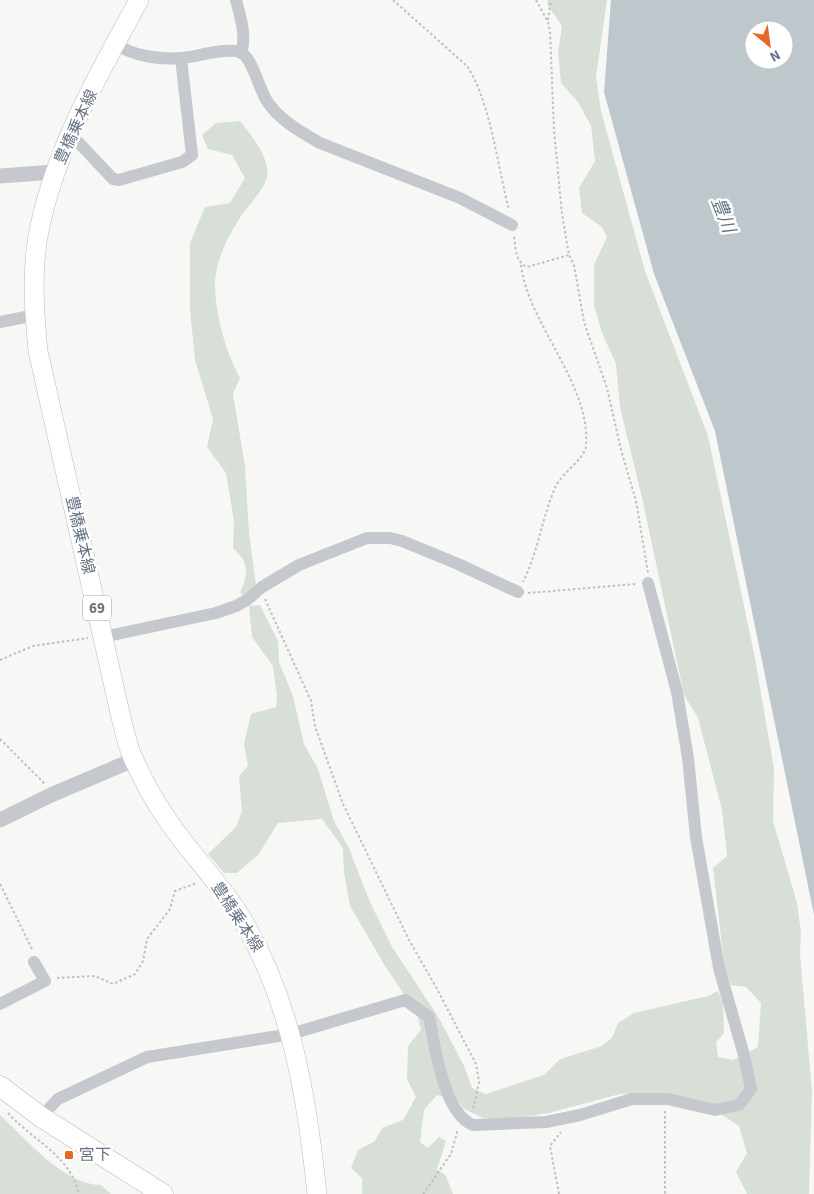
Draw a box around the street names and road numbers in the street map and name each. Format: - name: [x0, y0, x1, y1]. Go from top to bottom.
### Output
- street label: 豊橋乗本線: [49, 86, 103, 168]
- street label: 豊橋乗本線: [60, 494, 100, 576]
- road number: 69: [83, 596, 111, 620]
- street label: 豊橋乗本線: [206, 877, 268, 957]

